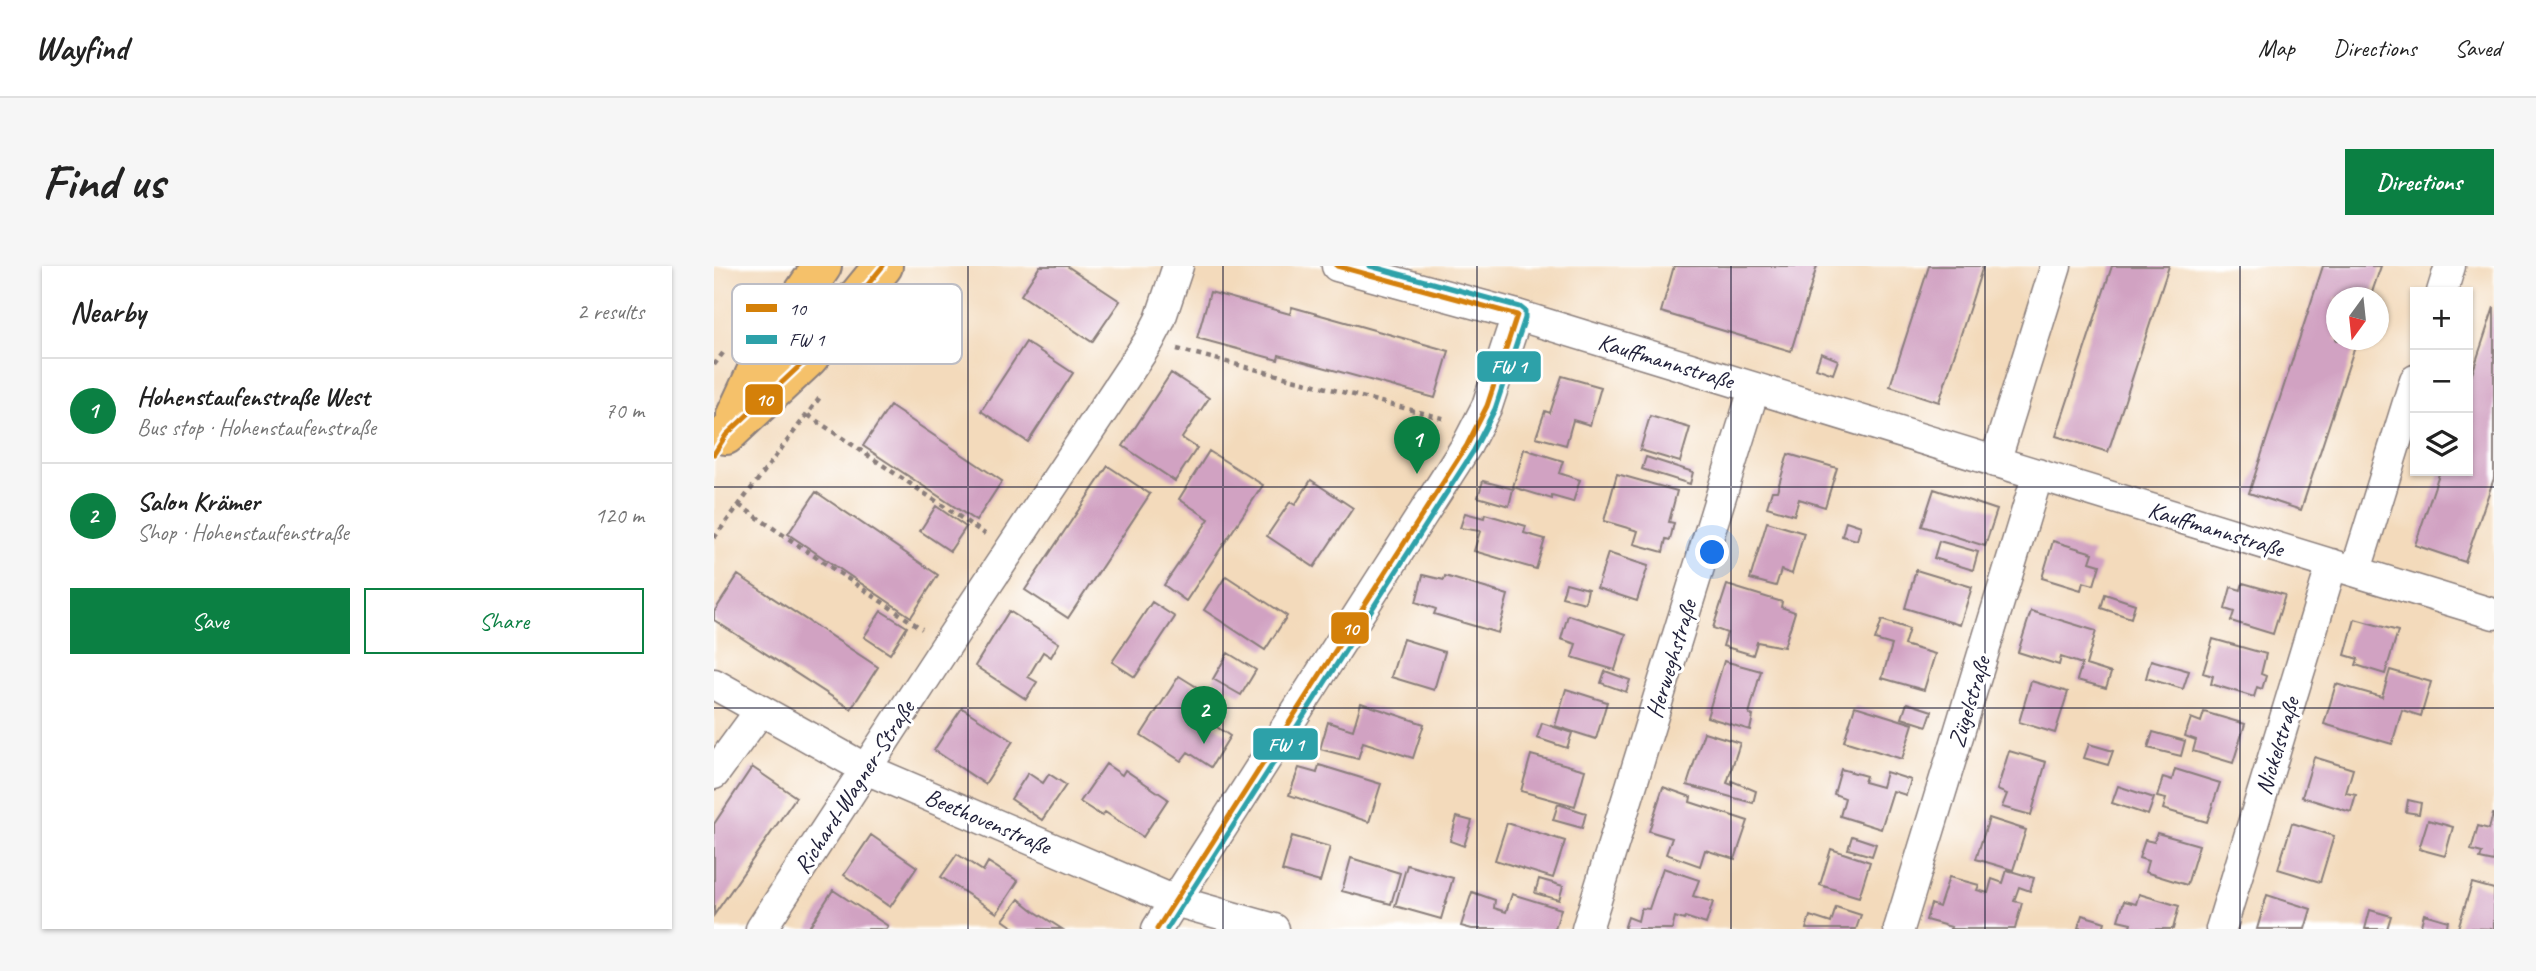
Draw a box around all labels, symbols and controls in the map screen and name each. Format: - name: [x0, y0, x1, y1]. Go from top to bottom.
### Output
- text: Wayfind: [35, 27, 128, 69]
- text: Map: [2258, 33, 2295, 63]
- text: Directions: [2333, 33, 2416, 63]
- text: Saved: [2454, 33, 2501, 63]
- button: Directions: [2345, 149, 2494, 215]
- text: Find us: [42, 151, 164, 213]
- legend: [732, 284, 962, 364]
- north arrow: [2326, 287, 2389, 350]
- map controls: [2410, 287, 2473, 476]
- button: +: [2410, 287, 2473, 350]
- text: Nearby: [70, 293, 146, 331]
- text: 2 results: [577, 297, 644, 326]
- text: 10: [789, 297, 808, 321]
- street label: Kauffmannstraße: [1595, 326, 1739, 396]
- text: FW 1: [789, 328, 826, 352]
- line badge: FW 1: [1476, 350, 1542, 383]
- button: −: [2410, 350, 2473, 413]
- text: FW 1: [1491, 355, 1529, 379]
- text: Hohenstaufenstraße West: [137, 380, 369, 413]
- line badge: 10: [744, 383, 784, 416]
- text: 10: [755, 388, 775, 412]
- text: 1: [88, 396, 98, 425]
- text: 70 m: [605, 396, 644, 425]
- text: Bus stop · Hohenstaufenstraße: [137, 413, 376, 442]
- button: layers: [2410, 413, 2473, 476]
- pin: 1: [1394, 416, 1440, 474]
- text: Salon Krämer: [137, 485, 260, 518]
- street label: Kauffmannstraße: [2145, 494, 2289, 564]
- text: 2: [88, 501, 98, 530]
- text: 120 m: [595, 501, 644, 530]
- text: Shop · Hohenstaufenstraße: [137, 518, 349, 547]
- your location: [1695, 535, 1729, 569]
- button: Save: [70, 588, 350, 654]
- button: Share: [364, 588, 644, 654]
- street label: Herweghstraße: [1639, 594, 1704, 722]
- line badge: 10: [1330, 611, 1370, 645]
- text: 10: [1341, 617, 1361, 641]
- street label: Zügelstraße: [1941, 651, 1998, 751]
- pin: 2: [1181, 686, 1227, 744]
- street label: Nickelstraße: [2248, 691, 2307, 798]
- street label: Richard-Wagner-Straße: [787, 693, 922, 879]
- line badge: FW 1: [1252, 727, 1319, 761]
- text: FW 1: [1268, 733, 1306, 757]
- street label: Beethovenstraße: [921, 781, 1057, 862]

